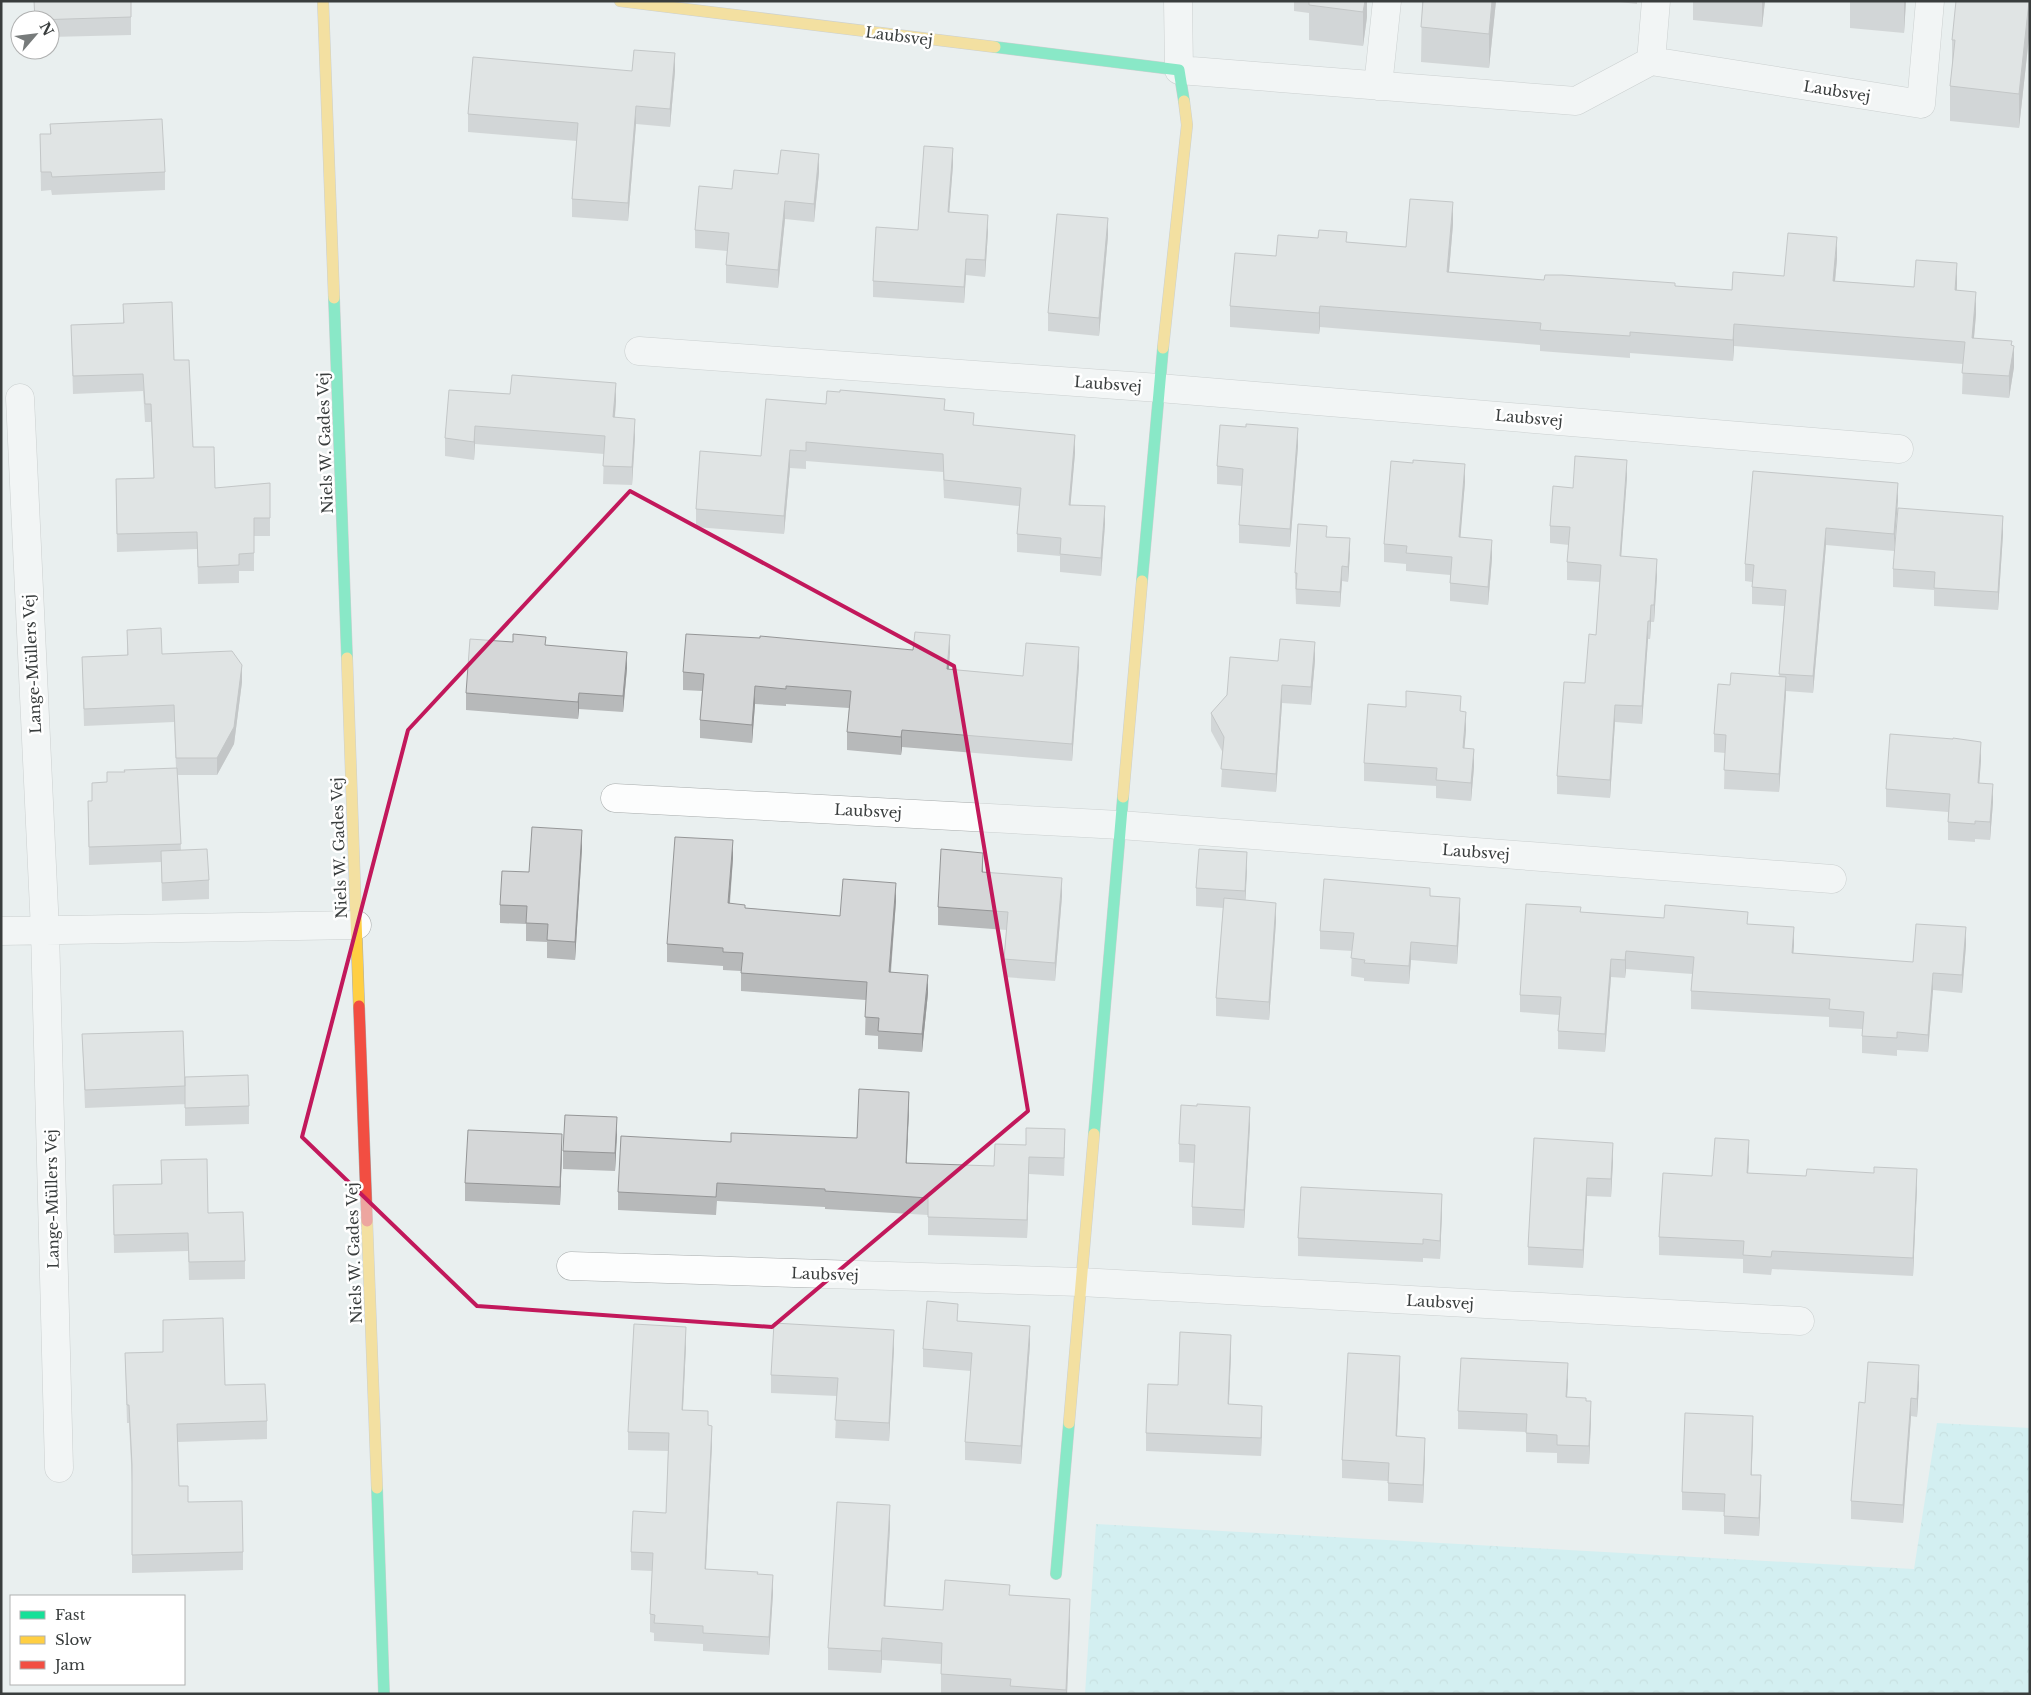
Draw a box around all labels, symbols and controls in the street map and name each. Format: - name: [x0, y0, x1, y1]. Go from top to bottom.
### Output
- north arrow: [10, 10, 60, 60]
- text: N: [35, 19, 58, 39]
- street label: Laubsvej: [864, 22, 934, 50]
- street label: Laubsvej: [1802, 76, 1872, 106]
- street label: Niels W. Gades Vej: [313, 372, 337, 514]
- street label: Laubsvej: [1074, 372, 1142, 396]
- street label: Laubsvej: [1494, 406, 1564, 430]
- street label: Lange-Müllers Vej: [19, 594, 45, 734]
- street label: Niels W. Gades Vej: [327, 777, 351, 919]
- street label: Laubsvej: [834, 800, 902, 822]
- street label: Laubsvej: [1442, 840, 1510, 864]
- street label: Lange-Müllers Vej: [41, 1129, 63, 1269]
- street label: Niels W. Gades Vej: [342, 1182, 366, 1324]
- street label: Laubsvej: [791, 1263, 859, 1285]
- street label: Laubsvej: [1406, 1291, 1474, 1313]
- legend: [10, 1595, 185, 1685]
- text: Fast: [55, 1605, 86, 1624]
- text: Slow: [55, 1630, 92, 1649]
- text: Jam: [53, 1655, 85, 1674]

